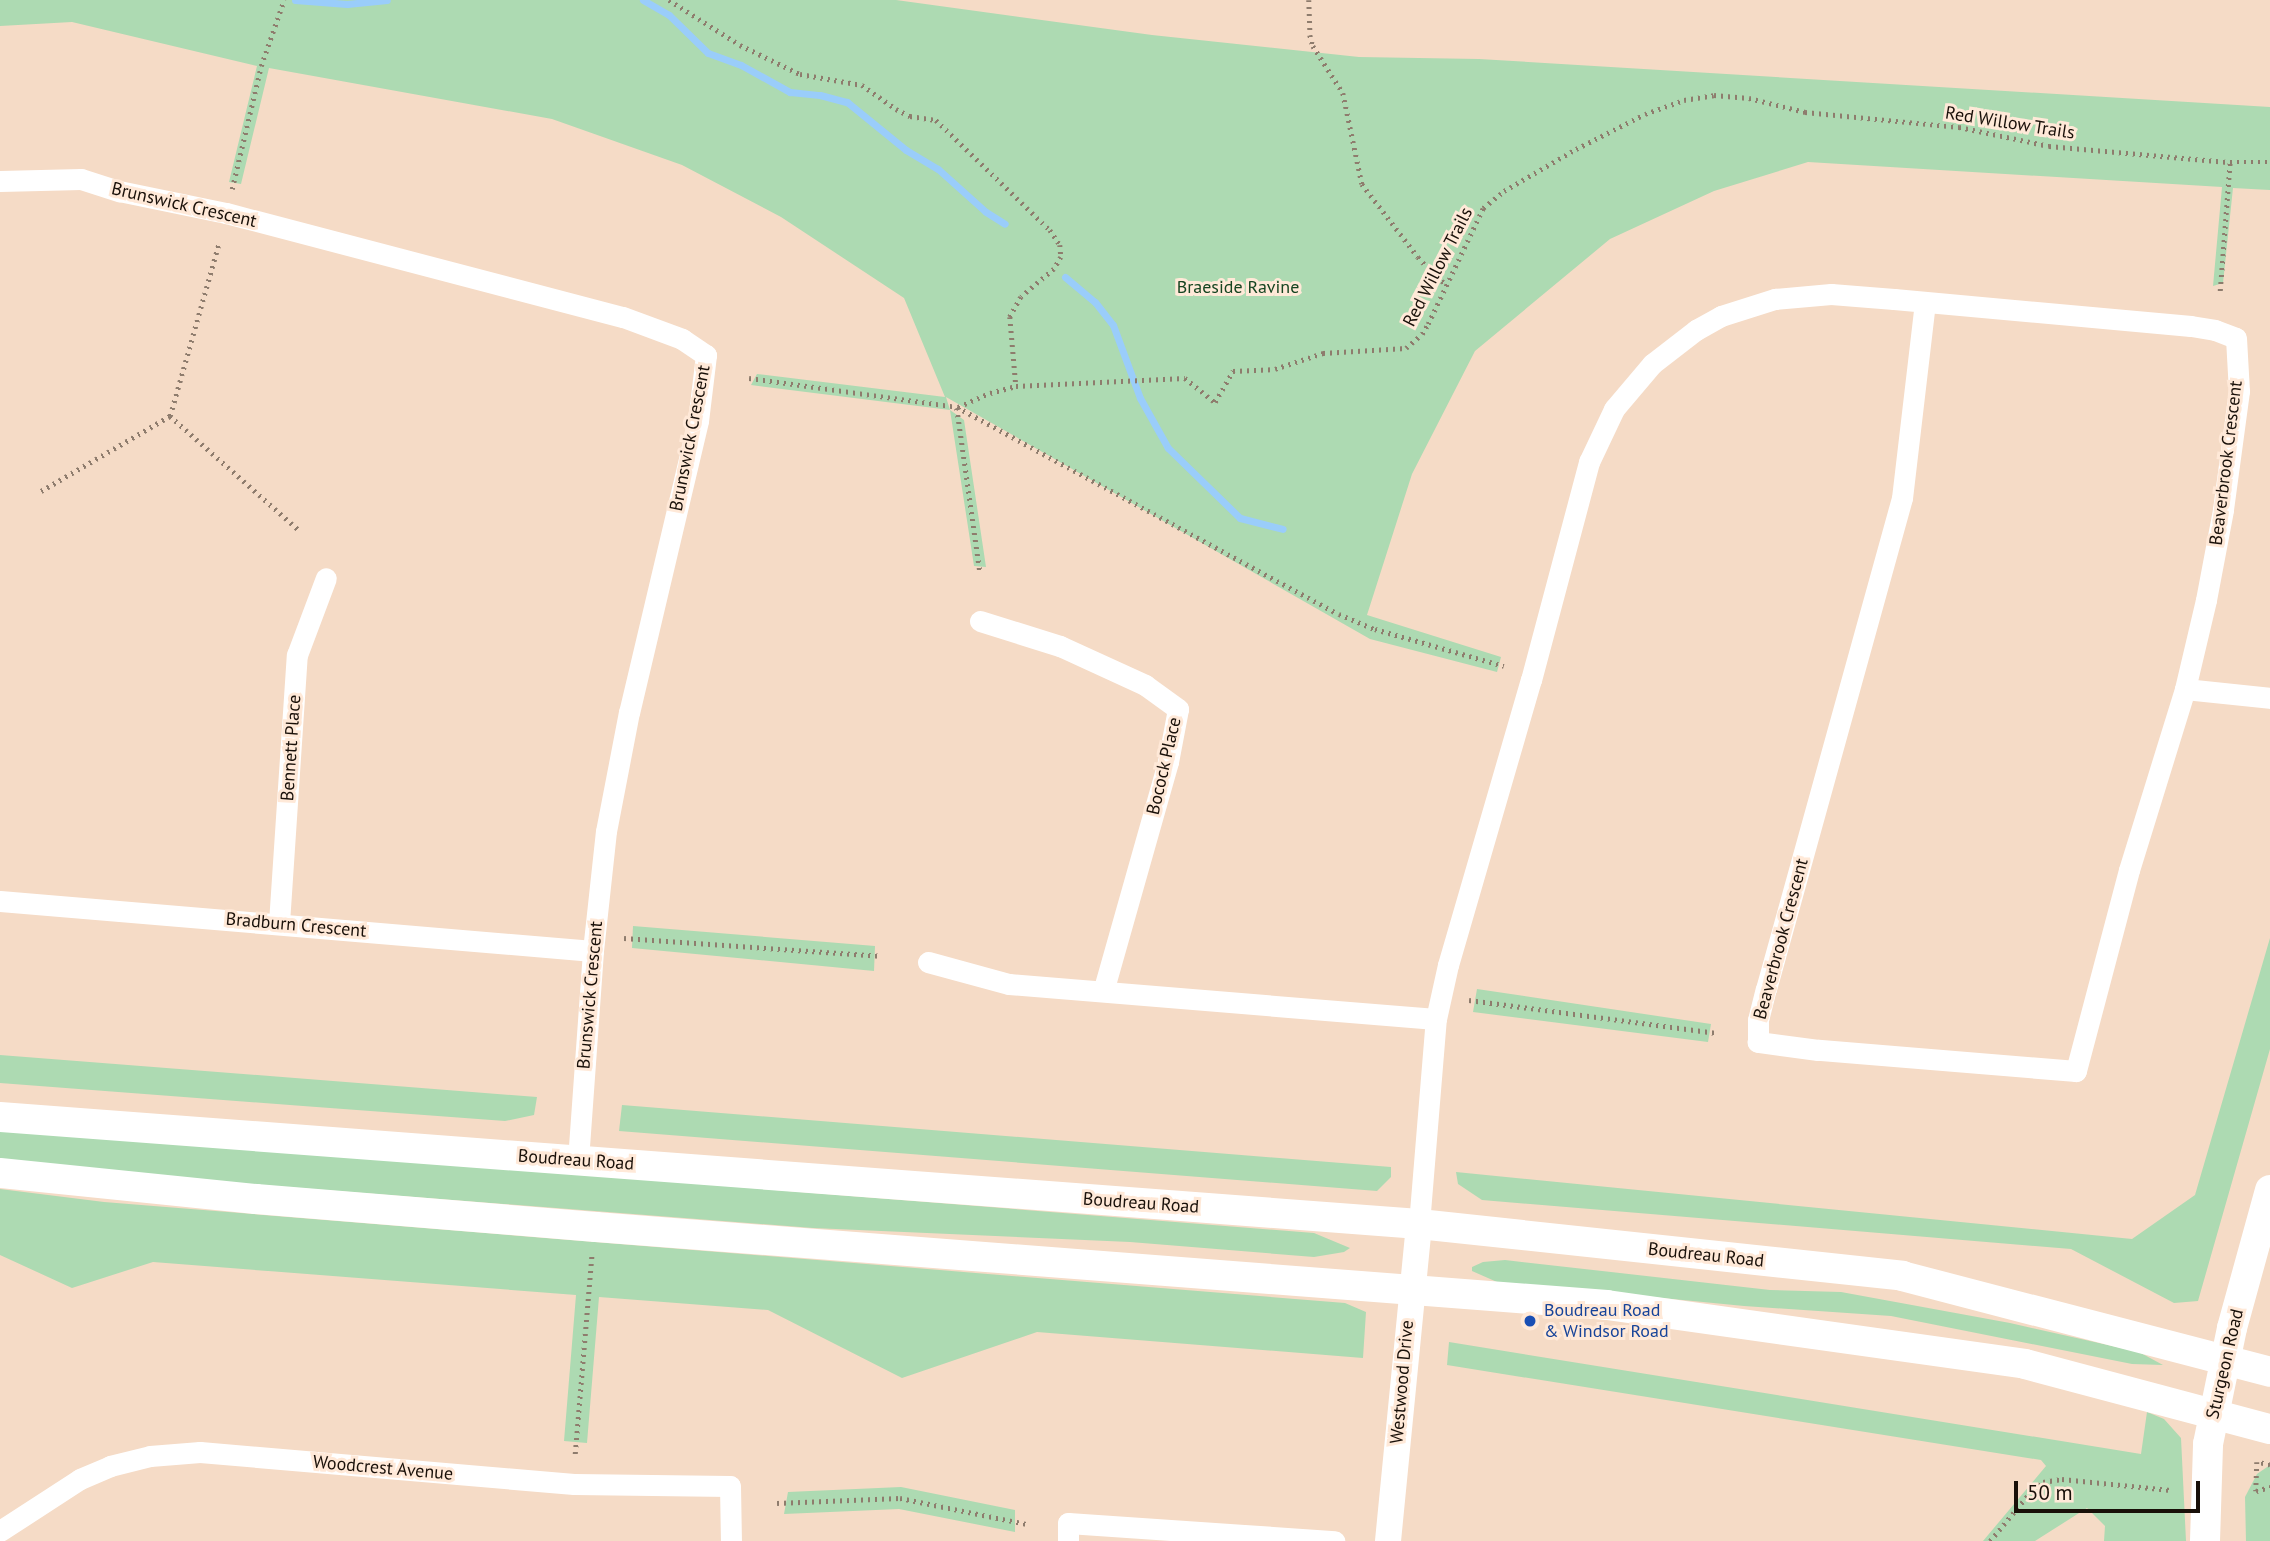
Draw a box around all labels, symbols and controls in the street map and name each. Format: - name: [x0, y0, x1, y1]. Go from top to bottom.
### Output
- street label: Red Willow Trails: [1943, 102, 2077, 144]
- street label: Brunswick Crescent: [109, 178, 259, 232]
- street label: Red Willow Trails: [1398, 203, 1478, 331]
- park label: Braeside Ravine: [1177, 276, 1299, 298]
- street label: Brunswick Crescent: [665, 363, 715, 513]
- street label: Beaverbrook Crescent: [2205, 379, 2247, 547]
- street label: Bennett Place: [277, 694, 305, 802]
- street label: Bocock Place: [1142, 715, 1186, 817]
- street label: Beaverbrook Crescent: [1749, 856, 1813, 1022]
- street label: Bradburn Crescent: [225, 908, 367, 942]
- street label: Brunswick Crescent: [573, 920, 607, 1070]
- street label: Boudreau Road: [517, 1145, 635, 1175]
- street label: Boudreau Road: [1082, 1188, 1200, 1218]
- street label: Boudreau Road: [1647, 1238, 1765, 1272]
- place label: Boudreau Road & Windsor Road: [1544, 1300, 1669, 1342]
- street label: Sturgeon Road: [2202, 1307, 2248, 1421]
- marker: Boudreau Road & Windsor Road: [1522, 1313, 1538, 1329]
- street label: Westwood Drive: [1386, 1319, 1418, 1445]
- street label: Woodcrest Avenue: [312, 1451, 454, 1485]
- scale bar: [2018, 1468, 2204, 1512]
- text: 50 m: [2027, 1479, 2073, 1506]

